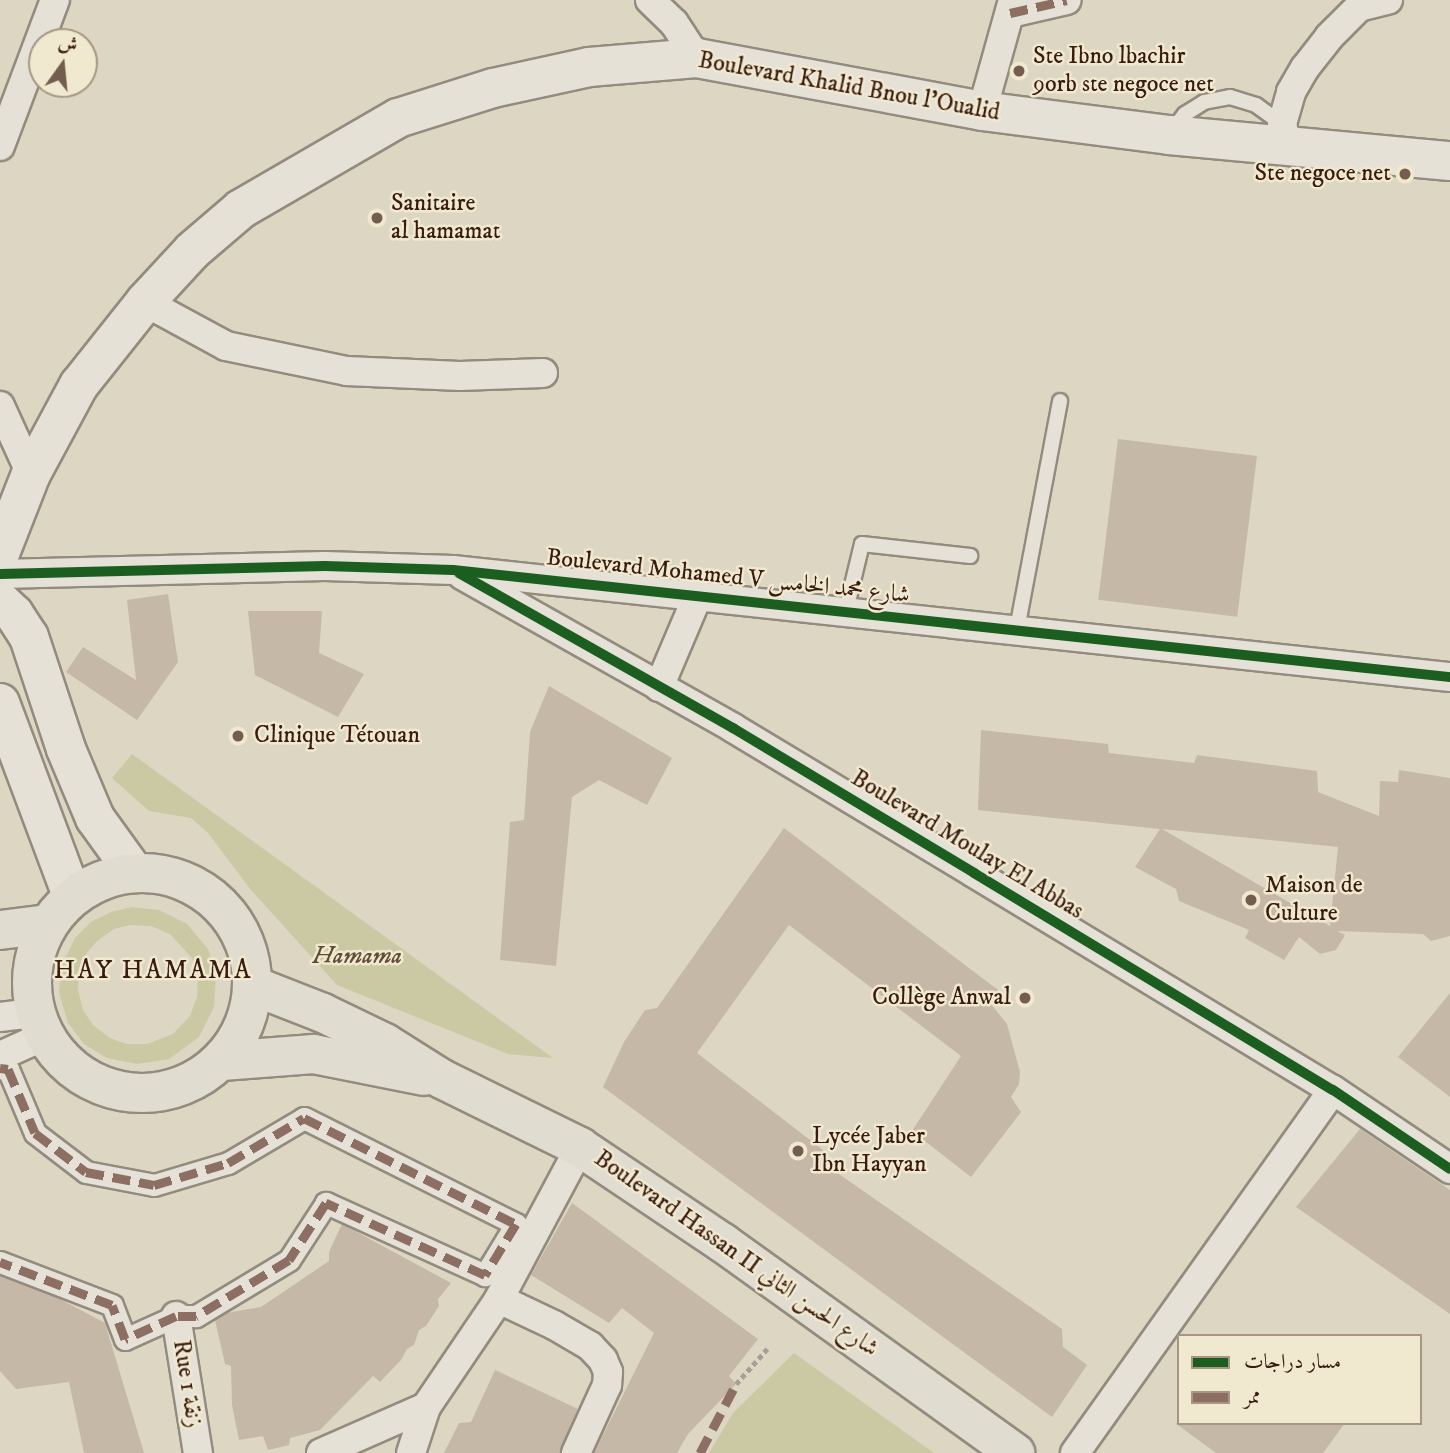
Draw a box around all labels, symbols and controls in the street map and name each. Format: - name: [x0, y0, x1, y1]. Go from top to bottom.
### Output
- north arrow: [28, 28, 98, 98]
- text: ش: [56, 31, 80, 58]
- place label: Ste Ibno lbachir 9orb ste negoce net: [1033, 43, 1214, 99]
- street label: Boulevard Khalid Bnou l'Oualid: [696, 46, 1002, 128]
- marker: Ste Ibno lbachir 9orb ste negoce net: [1011, 63, 1027, 79]
- place label: Ste negoce net: [1254, 160, 1391, 188]
- marker: Ste negoce net: [1397, 166, 1413, 182]
- place label: Sanitaire al hamamat: [391, 190, 500, 246]
- marker: Sanitaire al hamamat: [369, 210, 385, 226]
- street label: Boulevard Mohamed V شارع محمد الخامس: [545, 544, 911, 610]
- place label: Clinique Tétouan: [254, 722, 420, 750]
- marker: Clinique Tétouan: [228, 726, 248, 746]
- street label: Boulevard Moulay El Abbas: [845, 764, 1089, 926]
- place label: Maison de Culture: [1265, 872, 1363, 928]
- marker: Maison de Culture: [1243, 892, 1259, 908]
- park label: Hamama: [312, 943, 402, 971]
- district label: HAY HAMAMA: [55, 955, 251, 987]
- place label: Collège Anwal: [872, 984, 1011, 1012]
- marker: Collège Anwal: [1017, 990, 1033, 1006]
- place label: Lycée Jaber Ibn Hayyan: [812, 1123, 926, 1179]
- marker: Lycée Jaber Ibn Hayyan: [790, 1143, 806, 1159]
- street label: Boulevard Hassan II شارع الحسن الثاني: [588, 1145, 884, 1363]
- legend: [1177, 1334, 1422, 1425]
- street label: Rue 1 زنقة: [166, 1338, 208, 1430]
- text: مسار دراجات: [1244, 1349, 1341, 1375]
- text: ممر: [1244, 1384, 1261, 1410]

